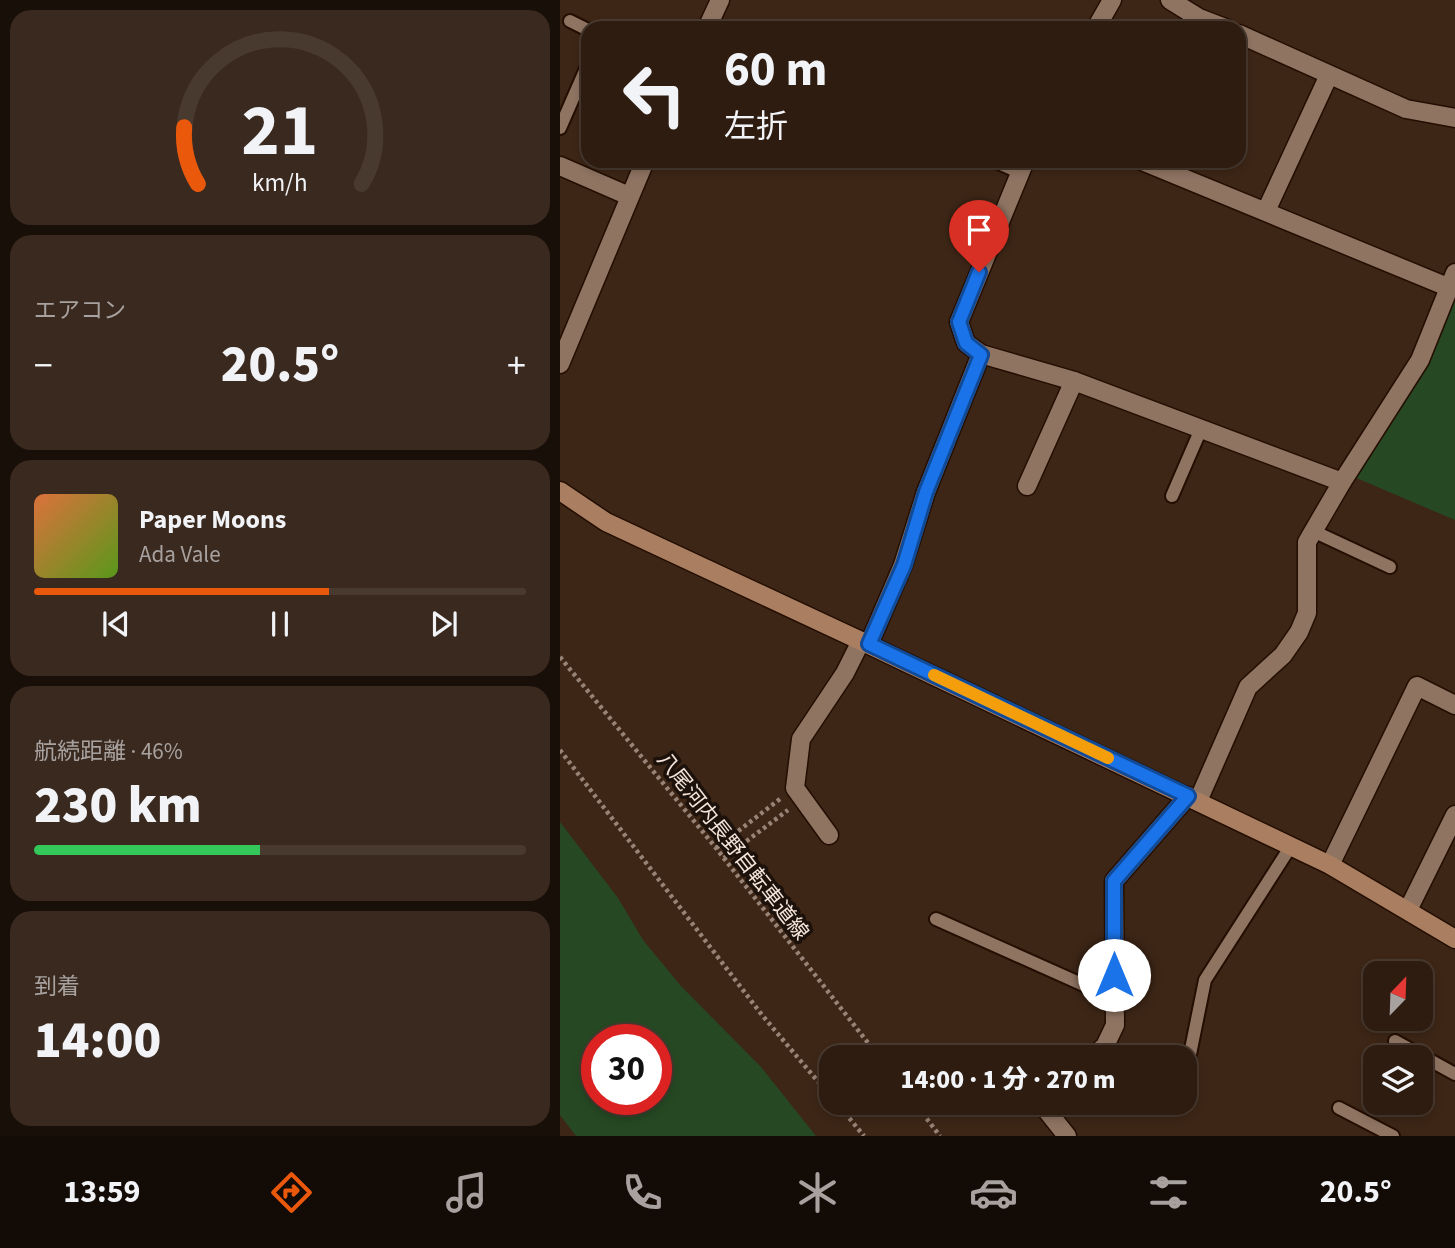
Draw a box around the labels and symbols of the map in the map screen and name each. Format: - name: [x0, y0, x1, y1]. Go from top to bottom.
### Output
- pin: [949, 200, 1009, 272]
- street label: 八尾河内長野自転車道線: [650, 746, 816, 946]
- position arrow: [1077, 938, 1151, 1012]
- north arrow: [1363, 961, 1433, 1031]
- speed limit sign: 30: [581, 1024, 672, 1115]

